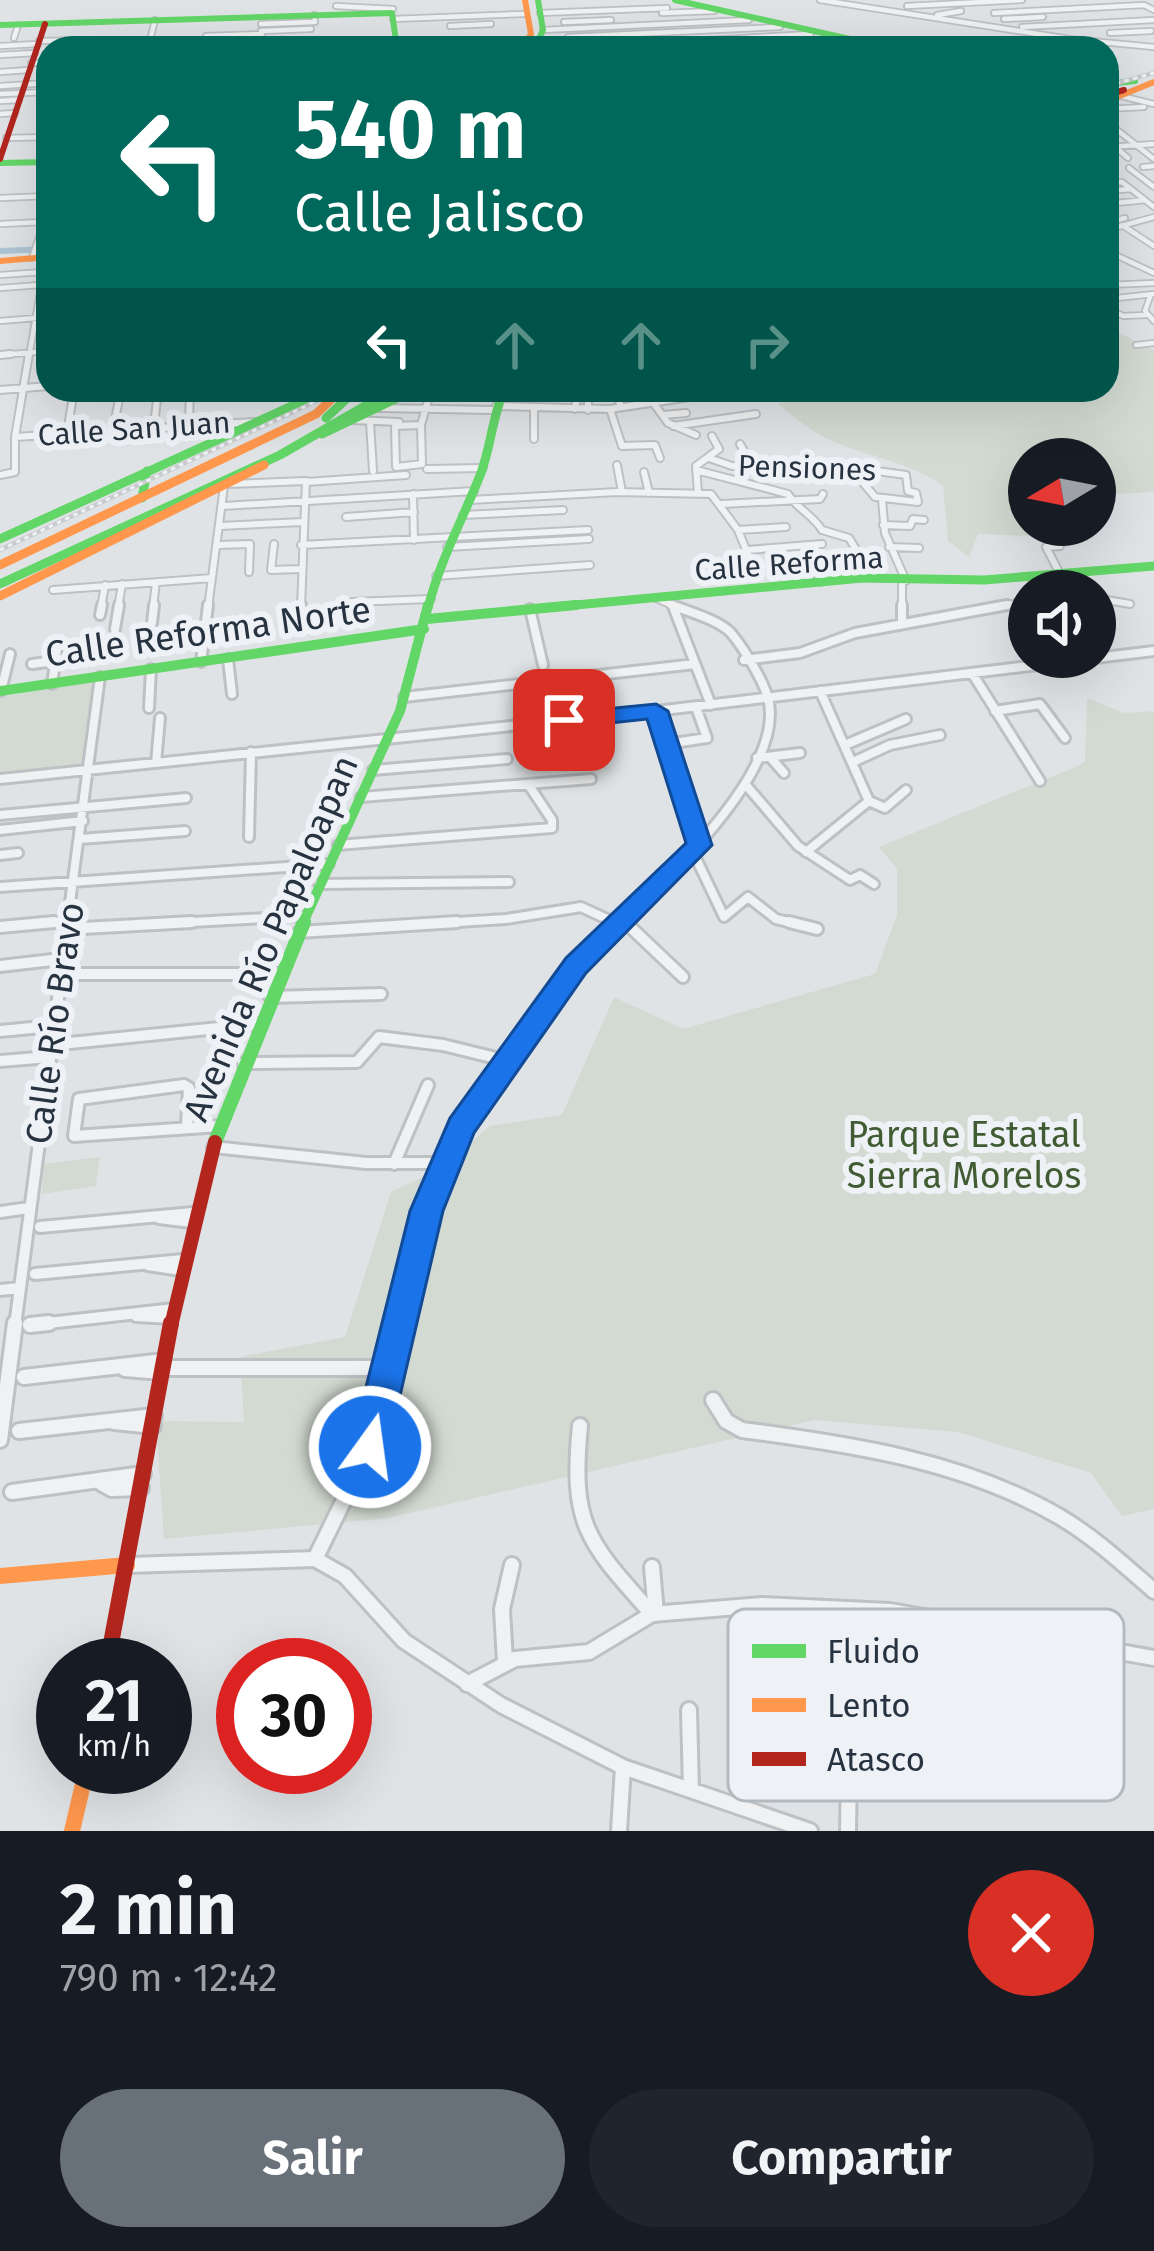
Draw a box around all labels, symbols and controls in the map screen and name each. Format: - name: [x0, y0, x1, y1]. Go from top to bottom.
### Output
- text: 540 m: [294, 79, 527, 180]
- icon: left: [96, 84, 252, 240]
- text: Calle Jalisco: [294, 181, 586, 245]
- icon: left: [356, 312, 422, 378]
- icon: ahead: [482, 312, 548, 378]
- icon: ahead: [608, 312, 674, 378]
- icon: right: [734, 312, 800, 378]
- street label: Calle San Juan: [36, 404, 232, 454]
- north arrow: [1008, 438, 1116, 546]
- map controls: [1008, 438, 1116, 678]
- street label: Pensiones: [737, 448, 877, 488]
- street label: Calle Reforma: [693, 539, 885, 589]
- button: sound: [1008, 570, 1116, 678]
- street label: Calle Reforma Norte: [43, 587, 374, 677]
- pin: [513, 669, 615, 771]
- icon: arrive: [531, 687, 597, 753]
- street label: Avenida Río Papaloapan: [174, 749, 368, 1128]
- street label: Calle Río Bravo: [16, 899, 94, 1147]
- park label: Parque Estatal Sierra Morelos: [847, 1113, 1081, 1198]
- position arrow: [307, 1384, 433, 1510]
- legend: [728, 1609, 1124, 1801]
- text: Fluido: [827, 1632, 920, 1672]
- speed limit sign: 30: [216, 1638, 372, 1794]
- text: 21: [85, 1665, 143, 1737]
- text: Lento: [827, 1686, 911, 1726]
- text: km/h: [77, 1728, 151, 1764]
- text: Atasco: [827, 1740, 925, 1780]
- text: 2 min: [60, 1867, 237, 1953]
- button: close: [968, 1870, 1094, 1996]
- text: 790 m · 12:42: [60, 1955, 277, 2001]
- button: Salir: [60, 2089, 565, 2227]
- button: Compartir: [589, 2089, 1094, 2227]

